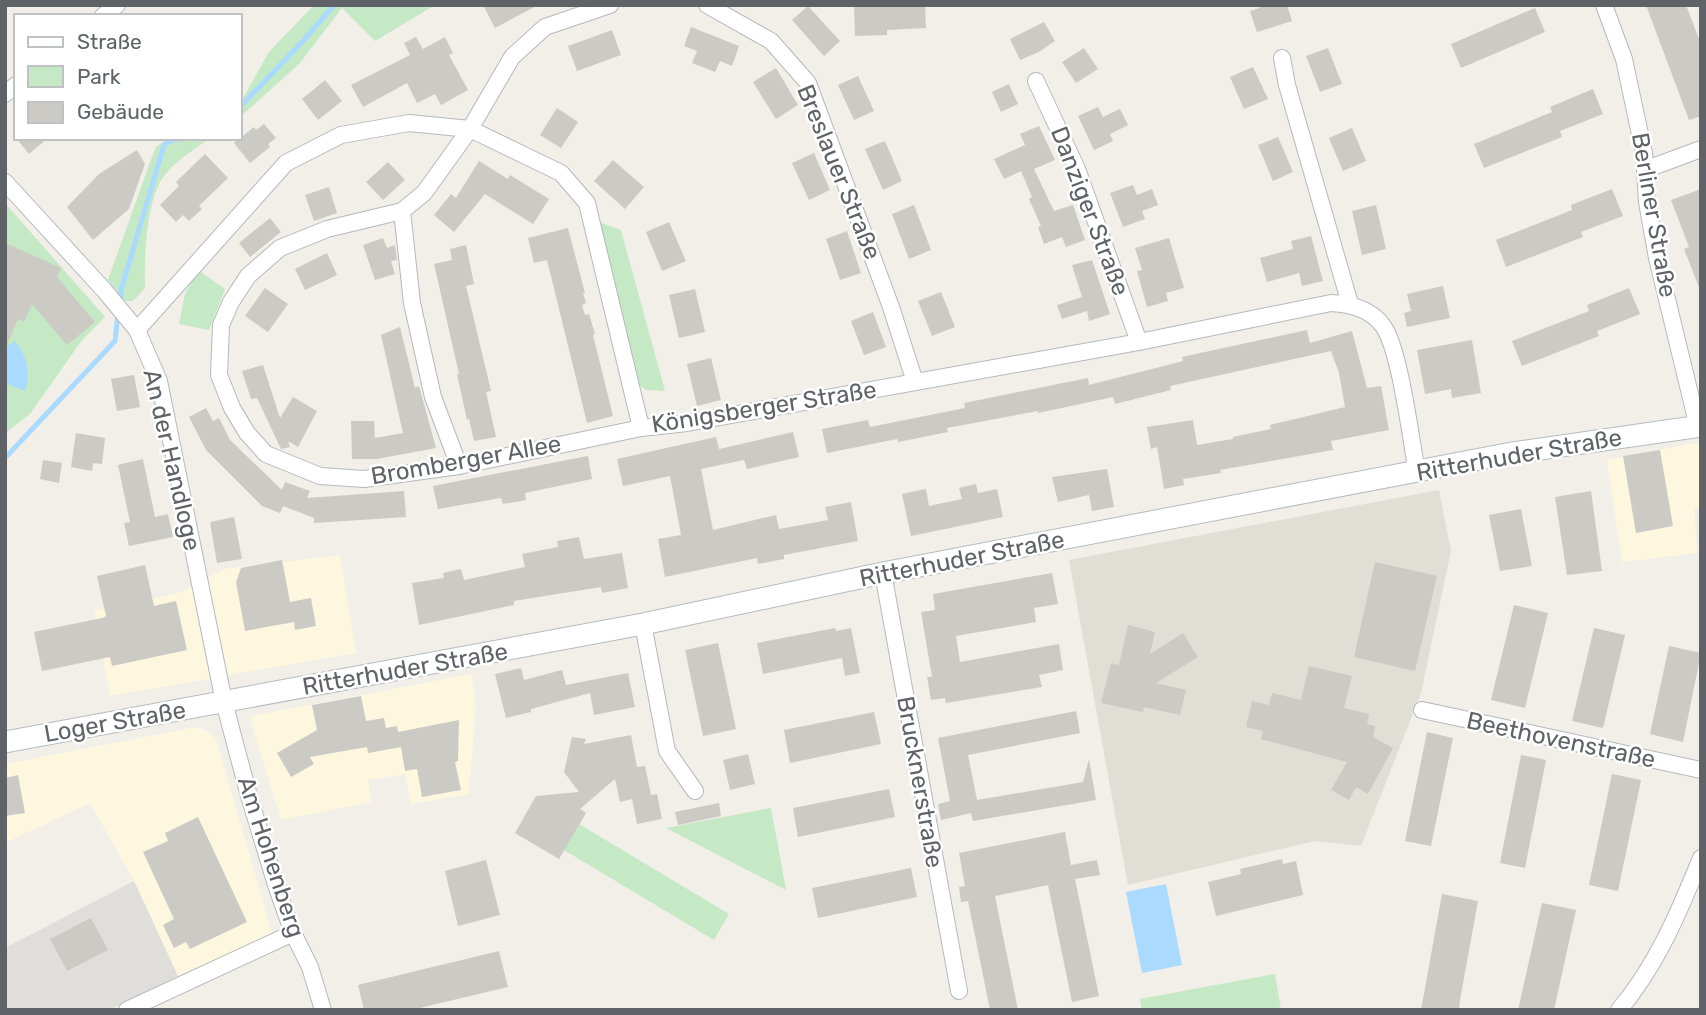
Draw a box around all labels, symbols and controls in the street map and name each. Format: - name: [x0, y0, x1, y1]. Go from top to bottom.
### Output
- legend: [14, 14, 242, 140]
- text: Straße: [77, 29, 142, 54]
- text: Park: [77, 64, 121, 89]
- street label: Breslauer Straße: [791, 80, 887, 264]
- text: Gebäude: [77, 99, 164, 124]
- street label: Danziger Straße: [1045, 123, 1135, 299]
- street label: Berliner Straße: [1626, 130, 1682, 300]
- street label: An der Handloge: [138, 367, 206, 553]
- street label: Königsberger Straße: [650, 375, 878, 439]
- street label: Ritterhuder Straße: [1414, 423, 1624, 487]
- street label: Bromberger Allee: [369, 429, 563, 491]
- street label: Ritterhuder Straße: [857, 525, 1067, 593]
- street label: Ritterhuder Straße: [300, 637, 510, 701]
- street label: Brucknerstraße: [891, 694, 949, 870]
- street label: Loger Straße: [42, 696, 188, 748]
- street label: Beethovenstraße: [1464, 706, 1658, 774]
- street label: Am Hohenberg: [232, 773, 310, 941]

